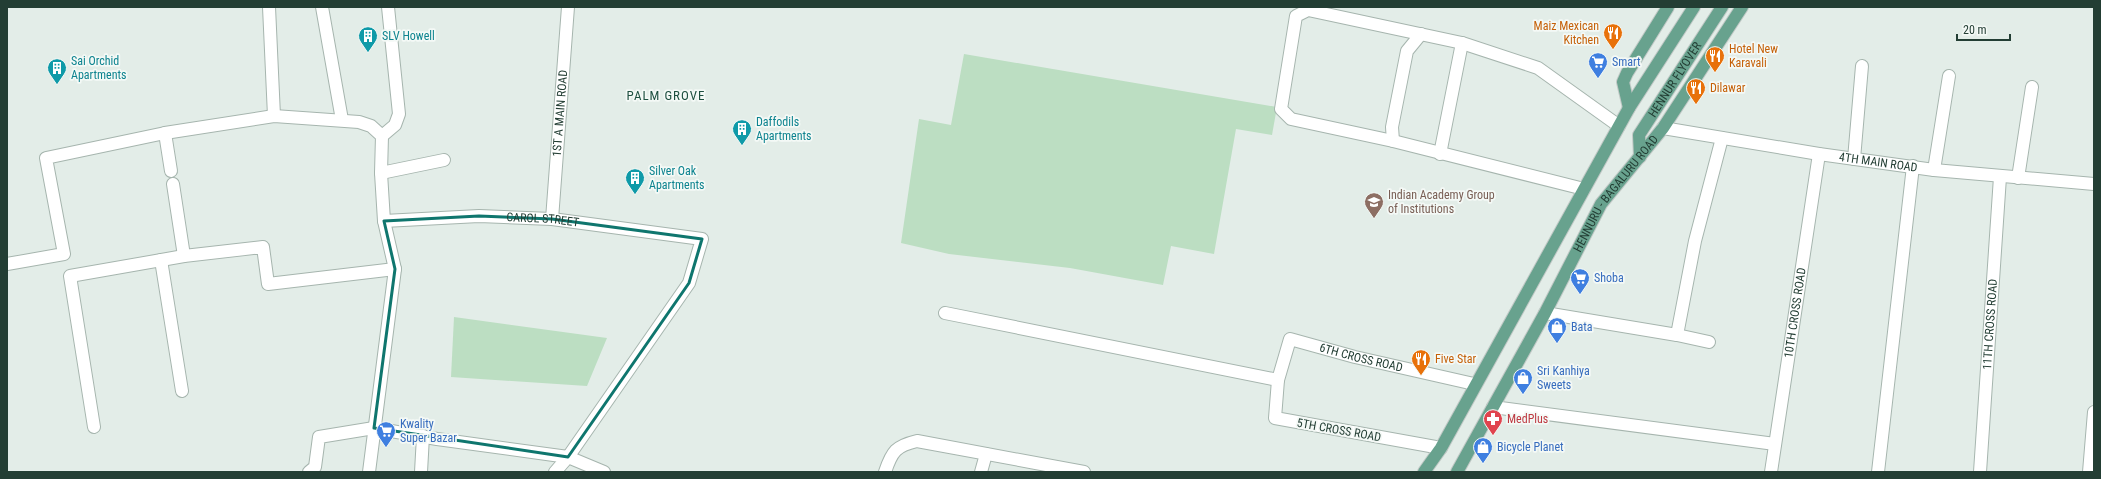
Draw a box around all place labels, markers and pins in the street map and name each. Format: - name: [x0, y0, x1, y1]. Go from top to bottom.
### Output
- place label: Maiz Mexican Kitchen: [1534, 19, 1599, 47]
- restaurant icon: Maiz Mexican Kitchen: [1602, 22, 1624, 50]
- building icon: SLV Howell: [357, 25, 379, 53]
- place label: SLV Howell: [382, 29, 435, 43]
- place label: Hotel New Karavali: [1729, 42, 1778, 70]
- restaurant icon: Hotel New Karavali: [1704, 45, 1726, 73]
- supermarket icon: Smart: [1587, 51, 1609, 79]
- place label: Sai Orchid Apartments: [71, 54, 127, 82]
- place label: Smart: [1612, 55, 1641, 69]
- building icon: Sai Orchid Apartments: [46, 57, 68, 85]
- restaurant icon: Dilawar: [1685, 77, 1707, 105]
- place label: Dilawar: [1710, 81, 1746, 95]
- place label: Daffodils Apartments: [756, 115, 812, 143]
- building icon: Daffodils Apartments: [731, 118, 753, 146]
- place label: Silver Oak Apartments: [649, 164, 705, 192]
- building icon: Silver Oak Apartments: [624, 167, 646, 195]
- place label: Indian Academy Group of Institutions: [1388, 188, 1495, 216]
- school or university icon: Indian Academy Group of Institutions: [1363, 191, 1385, 219]
- supermarket icon: Shoba: [1569, 267, 1591, 295]
- place label: Shoba: [1594, 271, 1624, 285]
- shop icon: Bata: [1546, 316, 1568, 344]
- place label: Bata: [1571, 320, 1593, 334]
- restaurant icon: Five Star: [1410, 348, 1432, 376]
- place label: Five Star: [1435, 352, 1476, 366]
- place label: Sri Kanhiya Sweets: [1537, 364, 1590, 392]
- shop icon: Sri Kanhiya Sweets: [1512, 367, 1534, 395]
- pharmacy icon: MedPlus: [1482, 408, 1504, 436]
- place label: MedPlus: [1507, 412, 1548, 426]
- place label: Kwality Super Bazar: [400, 417, 457, 445]
- supermarket icon: Kwality Super Bazar: [375, 420, 397, 448]
- shop icon: Bicycle Planet: [1472, 436, 1494, 464]
- place label: Bicycle Planet: [1497, 440, 1564, 454]

